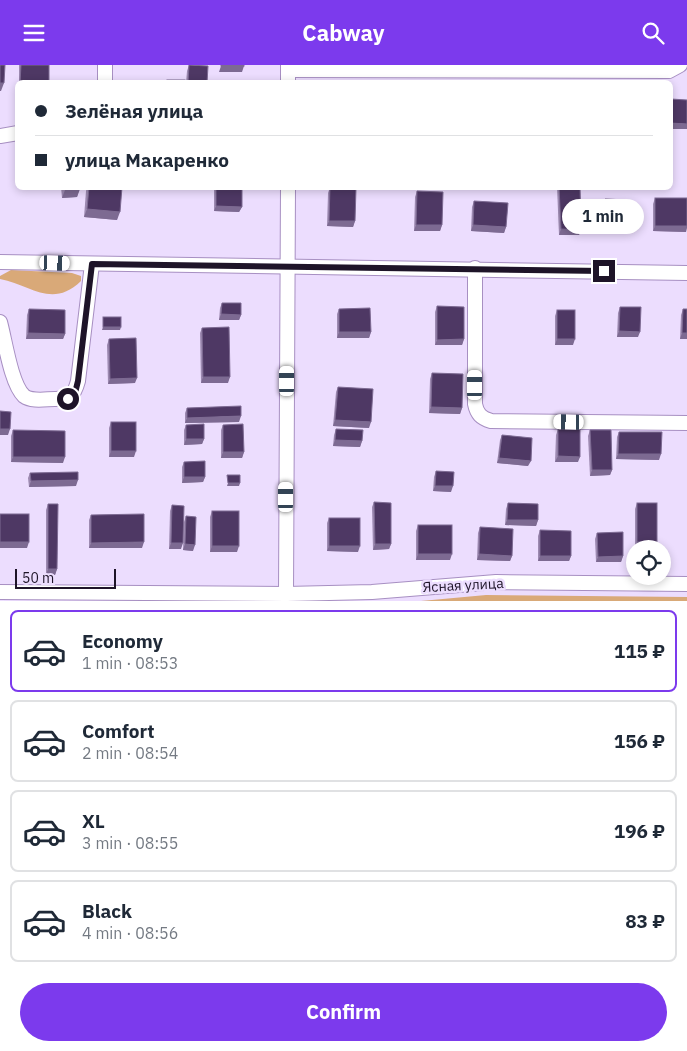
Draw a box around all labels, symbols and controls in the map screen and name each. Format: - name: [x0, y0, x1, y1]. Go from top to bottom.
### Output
- text: Cabway: [302, 18, 385, 47]
- icon: menu: [20, 19, 48, 47]
- icon: search: [639, 19, 667, 47]
- text: Зелёная улица: [65, 99, 203, 123]
- text: улица Макаренко: [65, 148, 229, 172]
- callout: 1 min: [563, 199, 645, 233]
- text: 1 min: [582, 206, 624, 226]
- car: [39, 255, 70, 271]
- route end: [593, 260, 615, 282]
- car: [279, 366, 294, 396]
- car: [467, 370, 482, 400]
- route start: [57, 388, 79, 410]
- car: [553, 414, 584, 430]
- car: [278, 482, 293, 512]
- map controls: [626, 540, 671, 585]
- button: locate: [626, 540, 671, 585]
- scale bar: [15, 566, 116, 589]
- text: 50 m: [22, 569, 54, 587]
- street label: Ясная улица: [422, 574, 505, 596]
- icon: car: [22, 629, 67, 674]
- text: Economy: [82, 629, 163, 653]
- text: 115 ₽: [614, 639, 665, 663]
- text: 1 min · 08:53: [82, 653, 178, 673]
- icon: car: [22, 719, 67, 764]
- text: Comfort: [82, 719, 155, 743]
- text: 156 ₽: [614, 729, 665, 753]
- text: 2 min · 08:54: [82, 743, 178, 763]
- icon: car: [22, 809, 67, 854]
- text: XL: [82, 809, 105, 833]
- text: 196 ₽: [614, 819, 665, 843]
- text: 3 min · 08:55: [82, 833, 178, 853]
- icon: car: [22, 899, 67, 944]
- text: Black: [82, 899, 132, 923]
- text: 83 ₽: [625, 909, 665, 933]
- text: 4 min · 08:56: [82, 923, 178, 943]
- button: Confirm: [20, 983, 667, 1041]

